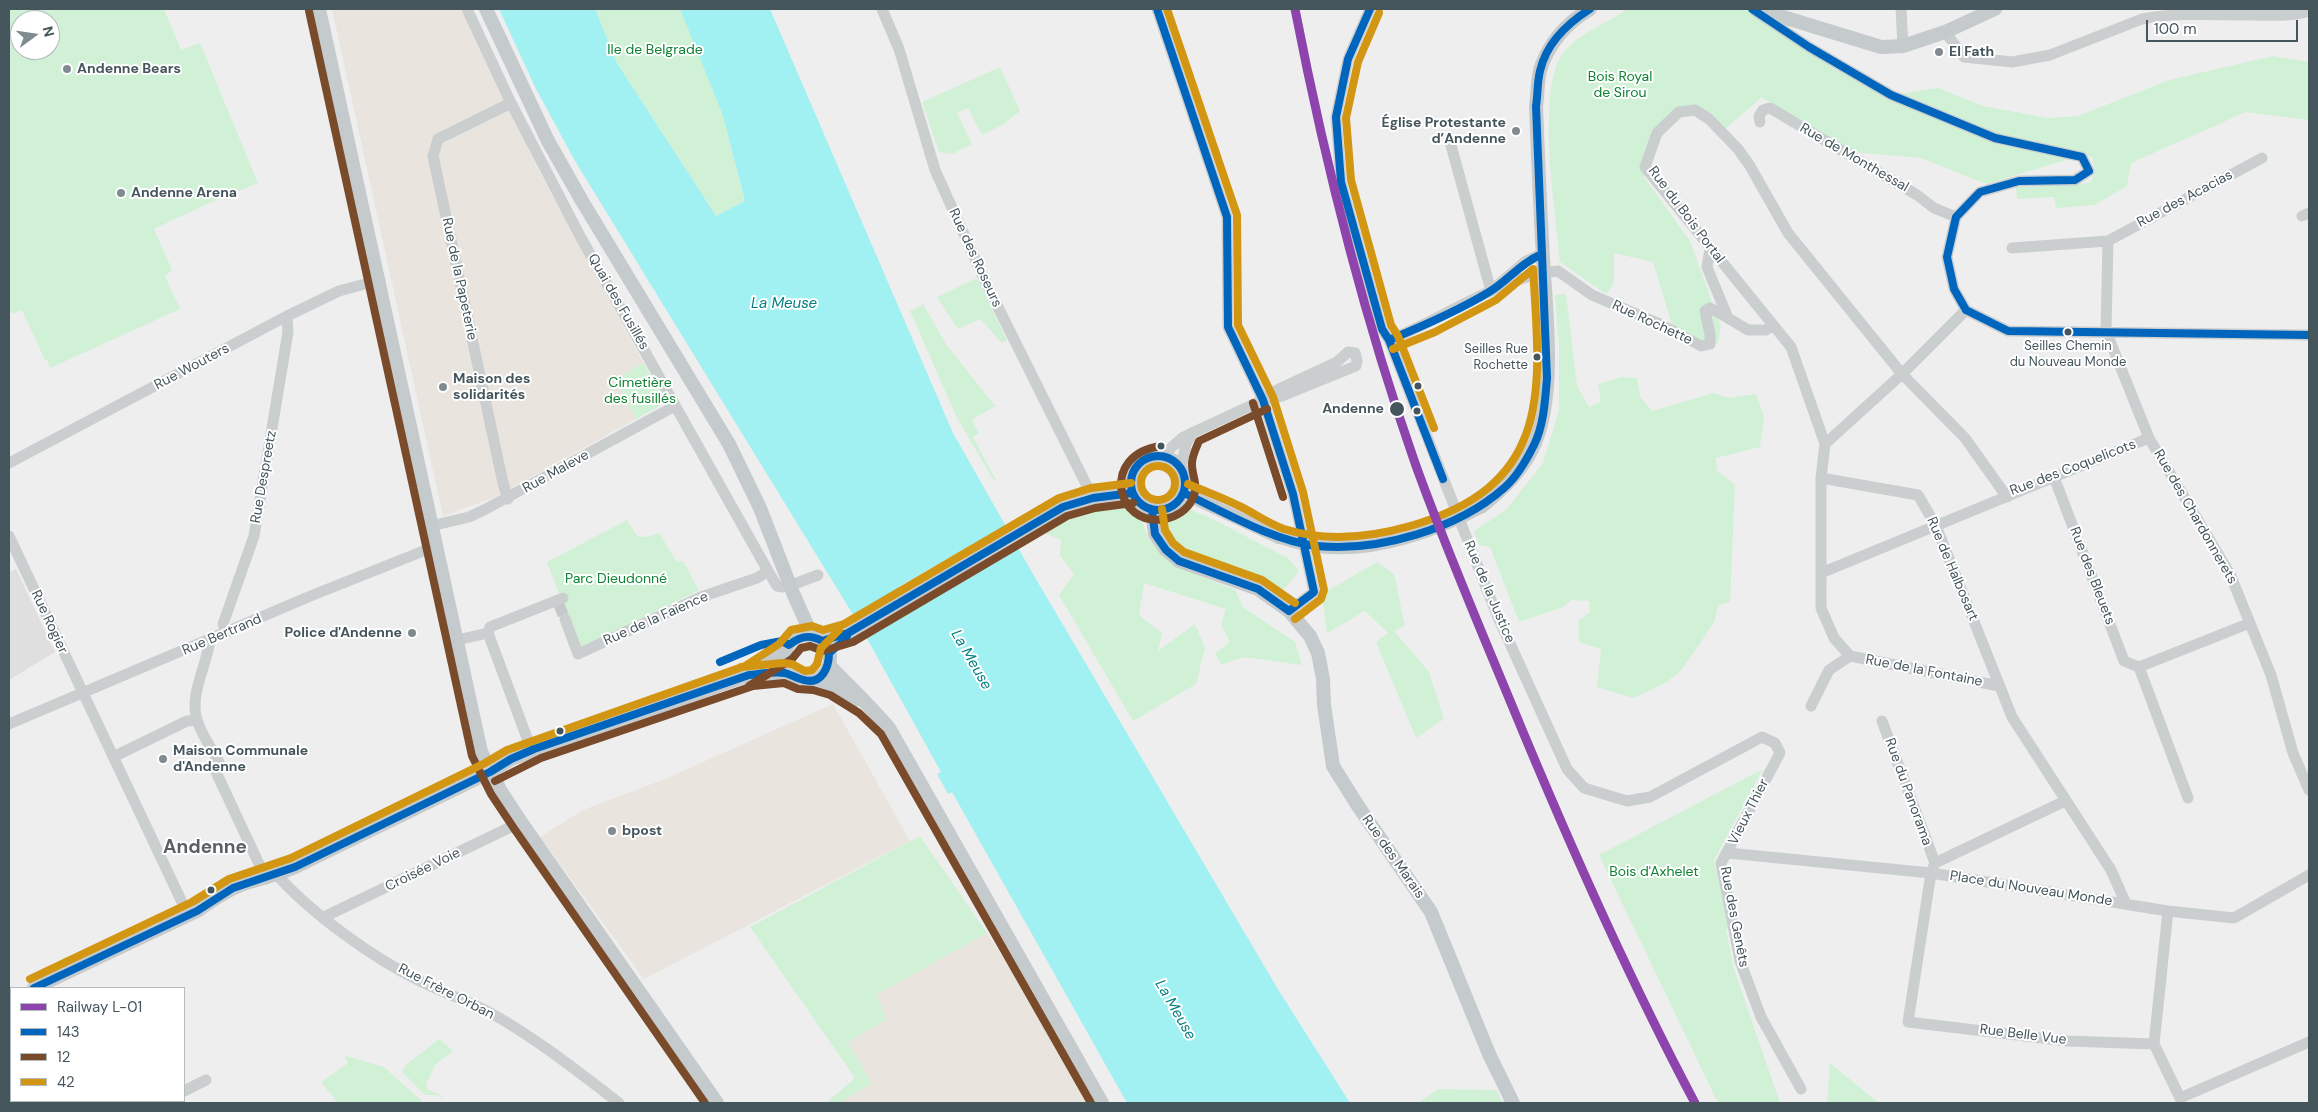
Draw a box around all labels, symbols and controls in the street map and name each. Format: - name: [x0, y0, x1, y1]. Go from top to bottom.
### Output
- north arrow: [10, 10, 60, 60]
- scale bar: [2148, 10, 2300, 42]
- text: 100 m: [2154, 19, 2197, 39]
- text: N: [39, 24, 59, 39]
- park label: Ile de Belgrade: [607, 42, 703, 58]
- place label: El Fath: [1949, 44, 1994, 60]
- marker: El Fath: [1933, 46, 1945, 58]
- place label: Andenne Bears: [77, 61, 181, 77]
- marker: Andenne Bears: [61, 63, 73, 75]
- park label: Bois Royal de Sirou: [1588, 69, 1652, 102]
- place label: Église Protestante d’Andenne: [1382, 115, 1506, 148]
- street label: Rue de Monthessal: [1797, 120, 1911, 196]
- marker: Église Protestante d’Andenne: [1510, 125, 1522, 137]
- street label: Rue du Bois Portal: [1644, 163, 1728, 267]
- street label: Rue des Acacias: [2134, 167, 2236, 231]
- place label: Andenne Arena: [131, 185, 237, 201]
- marker: Andenne Arena: [115, 187, 127, 199]
- street label: Rue des Roseurs: [945, 206, 1005, 310]
- street label: Rue de la Papeterie: [438, 216, 480, 342]
- street label: Quai des Fusillés: [584, 251, 652, 353]
- water label: La Meuse: [751, 295, 817, 313]
- street label: Rue Rochette: [1609, 297, 1695, 349]
- marker: Seilles Chemin du Nouveau Monde: [2063, 327, 2073, 337]
- place label: Seilles Chemin du Nouveau Monde: [2010, 339, 2126, 370]
- street label: Rue Wouters: [152, 340, 232, 394]
- place label: Seilles Rue Rochette: [1464, 342, 1528, 373]
- marker: Seilles Rue Rochette: [1532, 352, 1542, 362]
- place label: Maison des solidarités: [453, 371, 530, 404]
- park label: Cimetière des fusillés: [604, 375, 676, 408]
- marker: Maison des solidarités: [437, 381, 449, 393]
- unlabelled marker: [1413, 381, 1423, 391]
- marker: Andenne: [1388, 400, 1406, 418]
- place label: Andenne: [1322, 401, 1384, 417]
- unlabelled marker: [1412, 406, 1422, 416]
- street label: Rue Despreetz: [248, 429, 280, 525]
- street label: Rue des Coquelicots: [2008, 436, 2138, 500]
- unlabelled marker: [1156, 441, 1166, 451]
- street label: Rue Maleve: [520, 447, 592, 497]
- street label: Rue des Chardonnerets: [2150, 447, 2240, 587]
- street label: Rue de Halbosart: [1923, 515, 1981, 623]
- street label: Rue des Bleuets: [2066, 525, 2118, 627]
- street label: Rue de la Justice: [1460, 538, 1518, 646]
- park label: Parc Dieudonné: [565, 571, 667, 587]
- street label: Rue Rogier: [27, 588, 71, 656]
- street label: Rue de la Faïence: [601, 588, 711, 650]
- street label: Rue Bertrand: [180, 611, 264, 659]
- place label: Police d'Andenne: [285, 625, 402, 641]
- marker: Police d'Andenne: [406, 627, 418, 639]
- water label: La Meuse: [947, 627, 995, 693]
- street label: Rue de la Fontaine: [1864, 651, 1984, 691]
- unlabelled marker: [555, 726, 565, 736]
- street label: Rue du Panorama: [1881, 736, 1935, 848]
- place label: Maison Communale d'Andenne: [173, 743, 308, 776]
- marker: Maison Communale d'Andenne: [157, 753, 169, 765]
- street label: Vieux Thier: [1725, 776, 1773, 848]
- street label: Rue des Marais: [1358, 812, 1428, 902]
- place label: bpost: [622, 823, 662, 839]
- marker: bpost: [606, 825, 618, 837]
- district label: Andenne: [163, 837, 247, 859]
- street label: Croisée Voie: [383, 845, 463, 895]
- park label: Bois d'Axhelet: [1609, 864, 1699, 880]
- street label: Rue des Genêts: [1716, 865, 1752, 969]
- street label: Place du Nouveau Monde: [1949, 868, 2113, 910]
- unlabelled marker: [206, 885, 216, 895]
- street label: Rue Frère Orban: [395, 961, 497, 1023]
- water label: La Meuse: [1151, 977, 1199, 1043]
- legend: [10, 987, 185, 1102]
- text: Railway L-01: [57, 997, 142, 1017]
- street label: Rue Belle Vue: [1979, 1021, 2067, 1049]
- text: 143: [57, 1022, 80, 1042]
- text: 12: [57, 1047, 70, 1067]
- text: 42: [57, 1072, 75, 1092]

